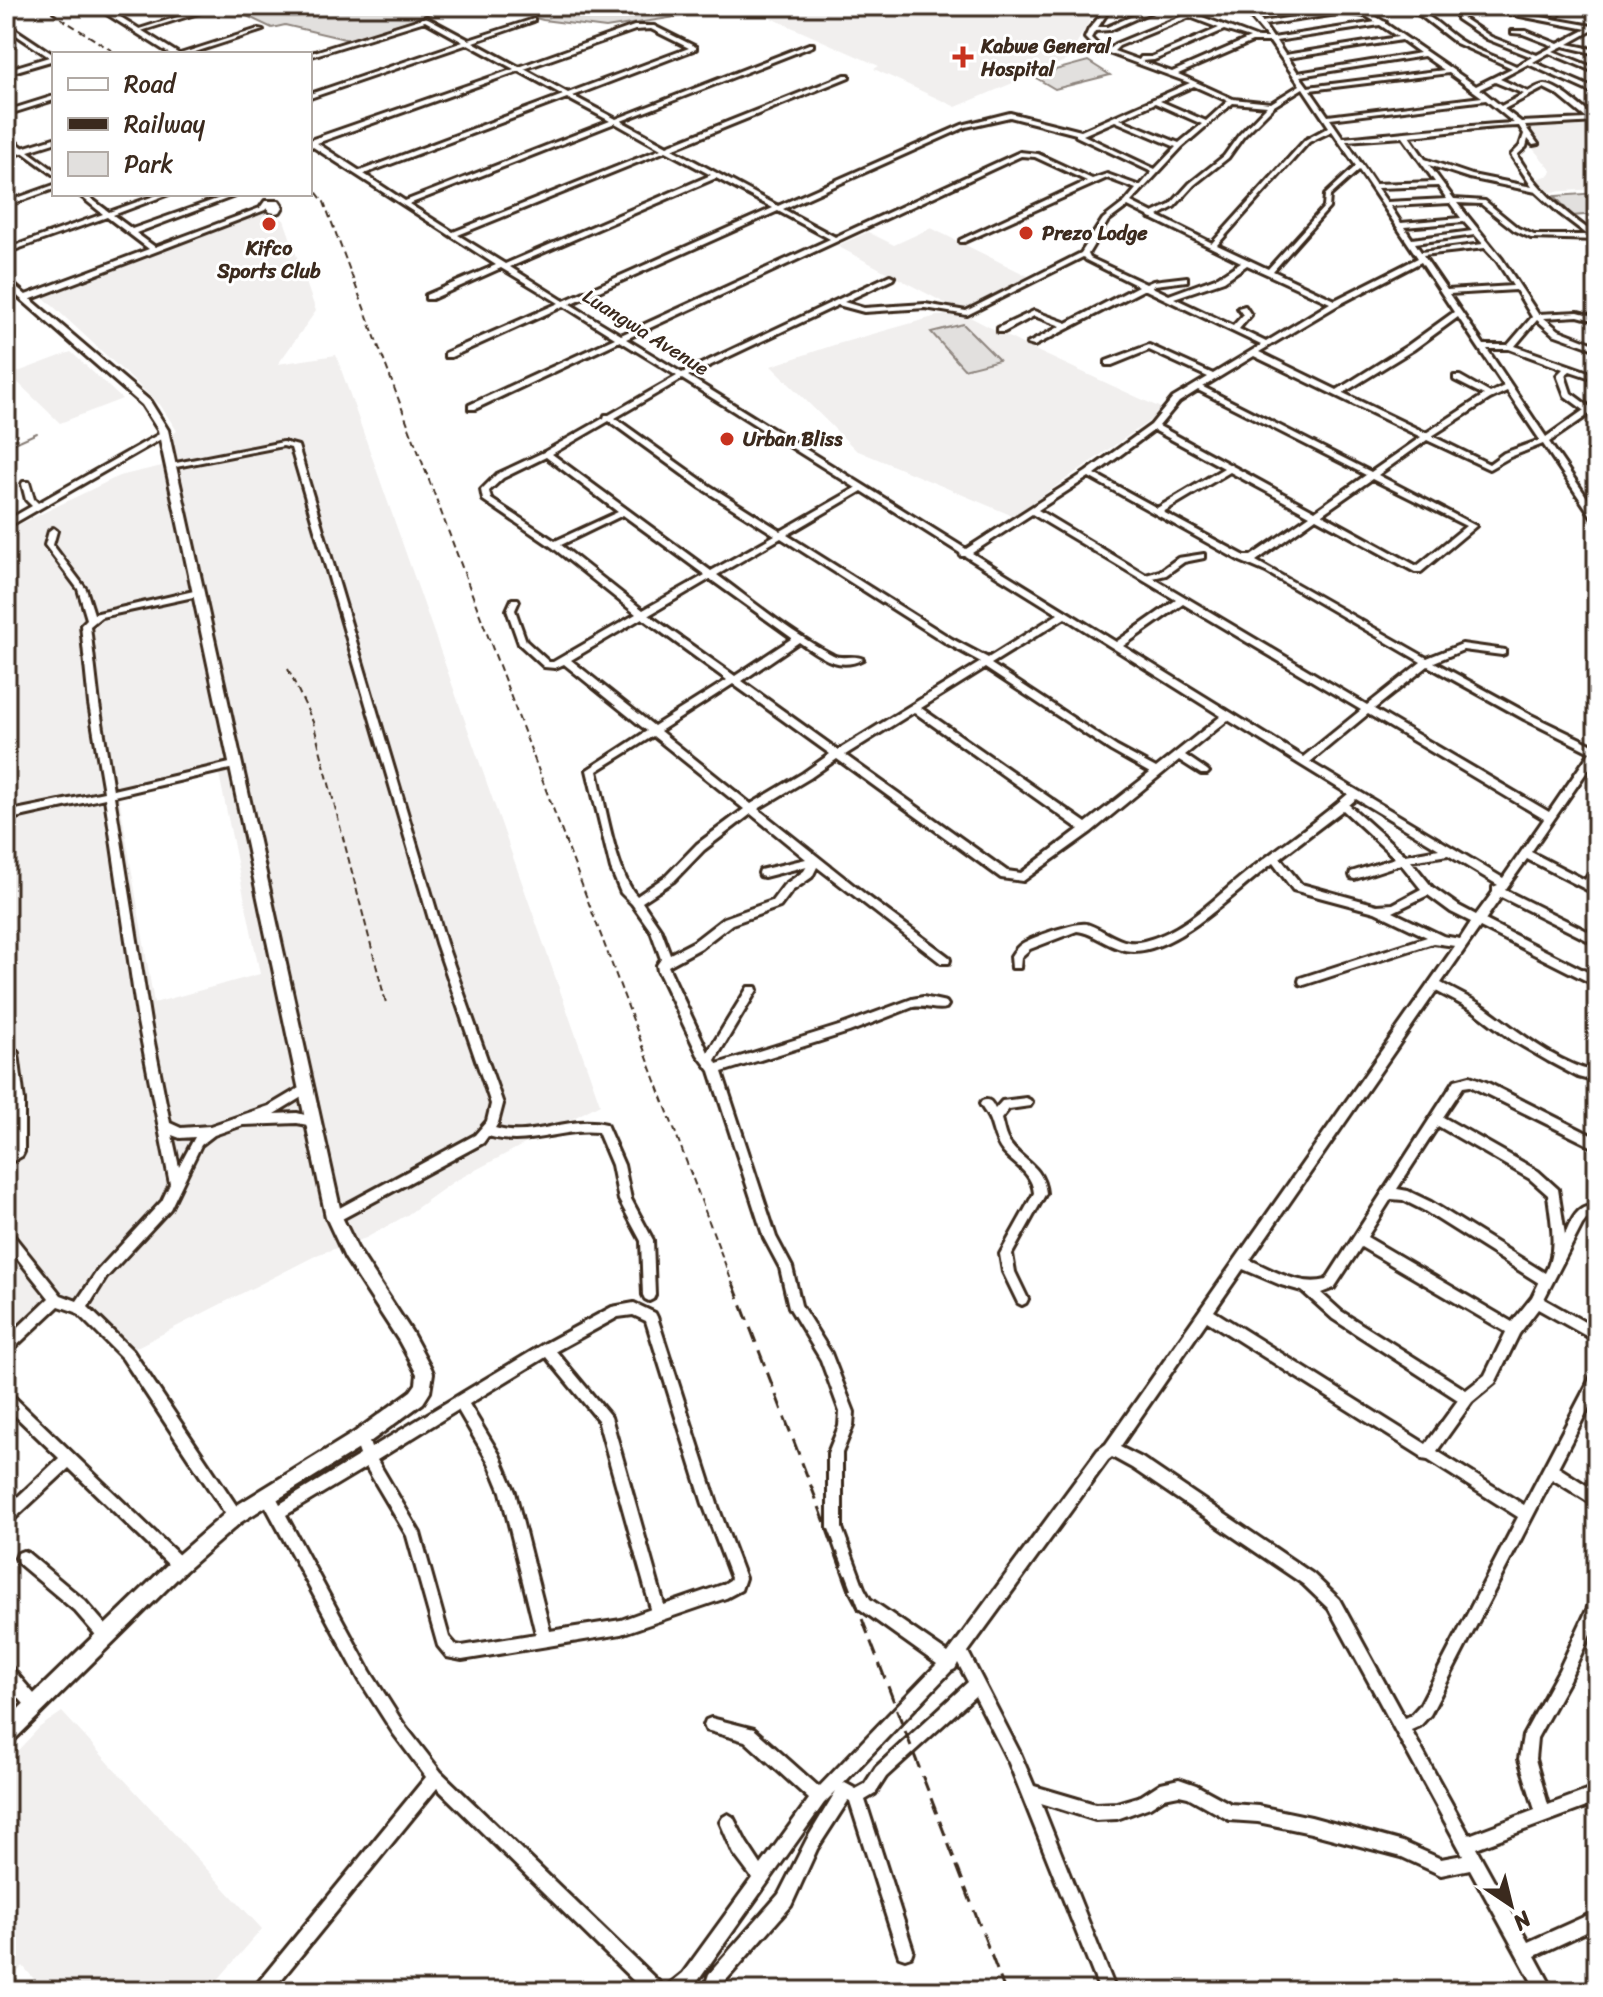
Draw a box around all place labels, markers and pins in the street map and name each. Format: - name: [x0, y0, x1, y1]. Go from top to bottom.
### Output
- place label: Kabwe General Hospital: [980, 29, 1112, 87]
- marker: Kabwe General Hospital: [952, 46, 974, 68]
- marker: Kifco Sports Club: [260, 215, 278, 233]
- place label: Prezo Lodge: [1042, 216, 1148, 251]
- marker: Prezo Lodge: [1017, 224, 1035, 242]
- place label: Kifco Sports Club: [216, 231, 321, 289]
- place label: Urban Bliss: [743, 422, 843, 457]
- marker: Urban Bliss: [718, 430, 736, 448]

